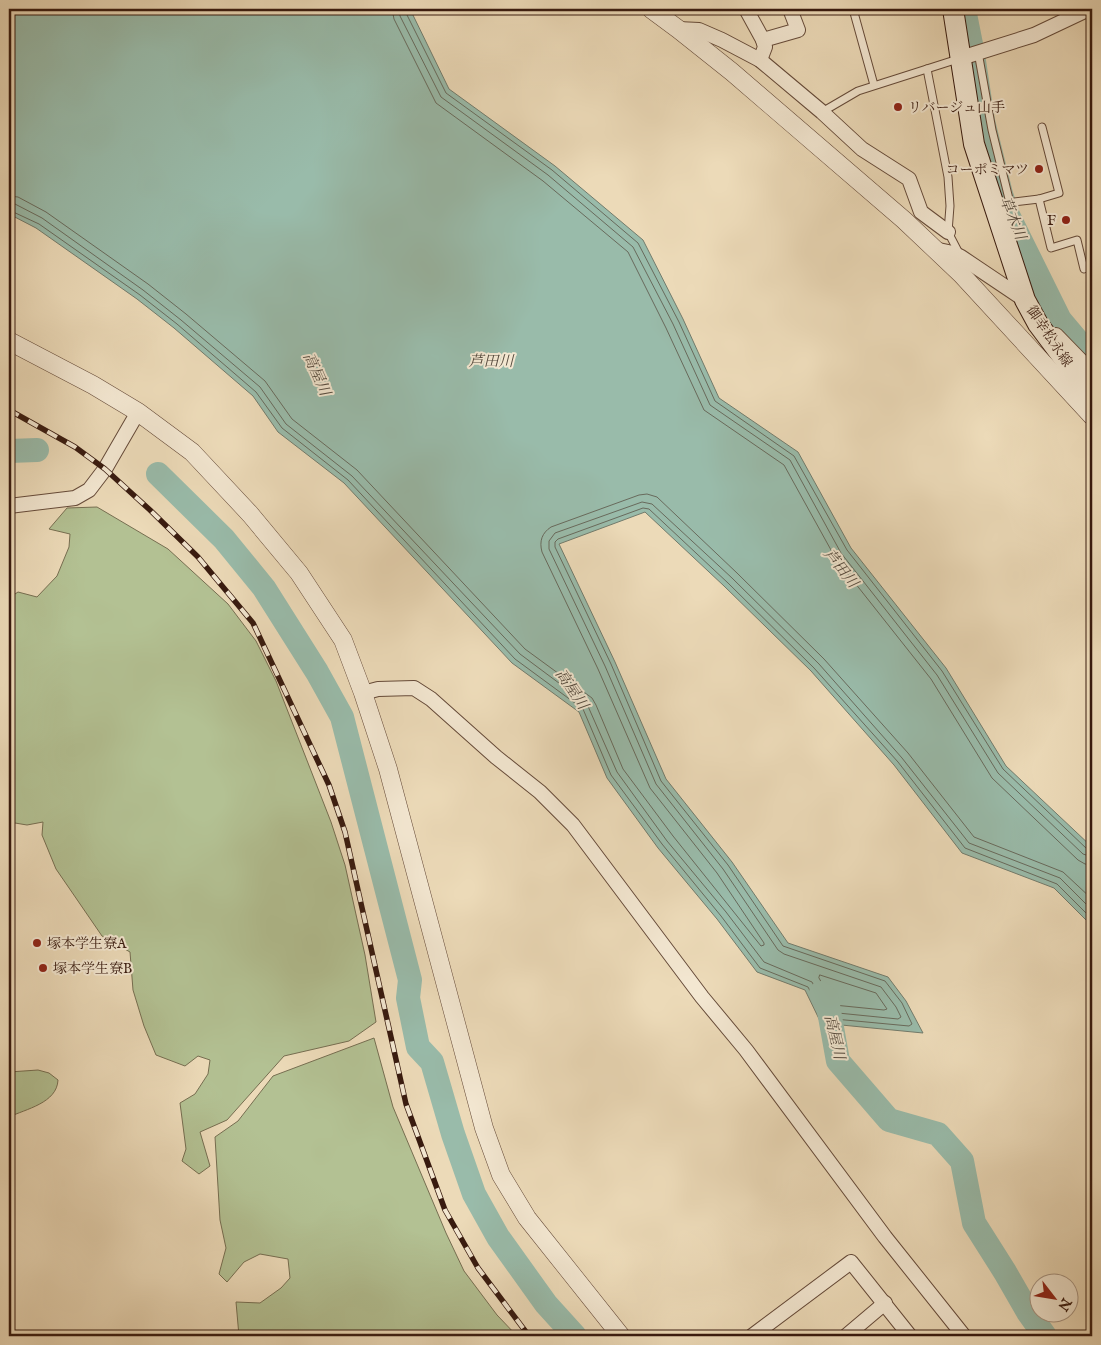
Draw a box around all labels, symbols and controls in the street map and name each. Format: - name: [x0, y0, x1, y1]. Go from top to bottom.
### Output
- place label: リバージュ山手: [908, 99, 1005, 117]
- marker: リバージュ山手: [892, 101, 904, 113]
- place label: コーポミマツ: [945, 161, 1029, 179]
- marker: コーポミマツ: [1033, 163, 1045, 175]
- water label: 草木川: [995, 194, 1031, 244]
- place label: F: [1047, 212, 1056, 230]
- marker: F: [1060, 214, 1072, 226]
- street label: 御幸松永線: [1022, 303, 1076, 371]
- water label: 高屋川: [299, 350, 335, 400]
- water label: 芦田川: [468, 352, 515, 371]
- water label: 芦田川: [819, 545, 863, 593]
- water label: 高屋川: [551, 665, 593, 715]
- place label: 塚本学生寮A: [47, 935, 127, 953]
- marker: 塚本学生寮A: [31, 937, 43, 949]
- place label: 塚本学生寮B: [53, 960, 132, 978]
- marker: 塚本学生寮B: [37, 962, 49, 974]
- water label: 高屋川: [820, 1013, 849, 1063]
- north arrow: [1028, 1272, 1078, 1322]
- text: N: [1053, 1293, 1076, 1314]

